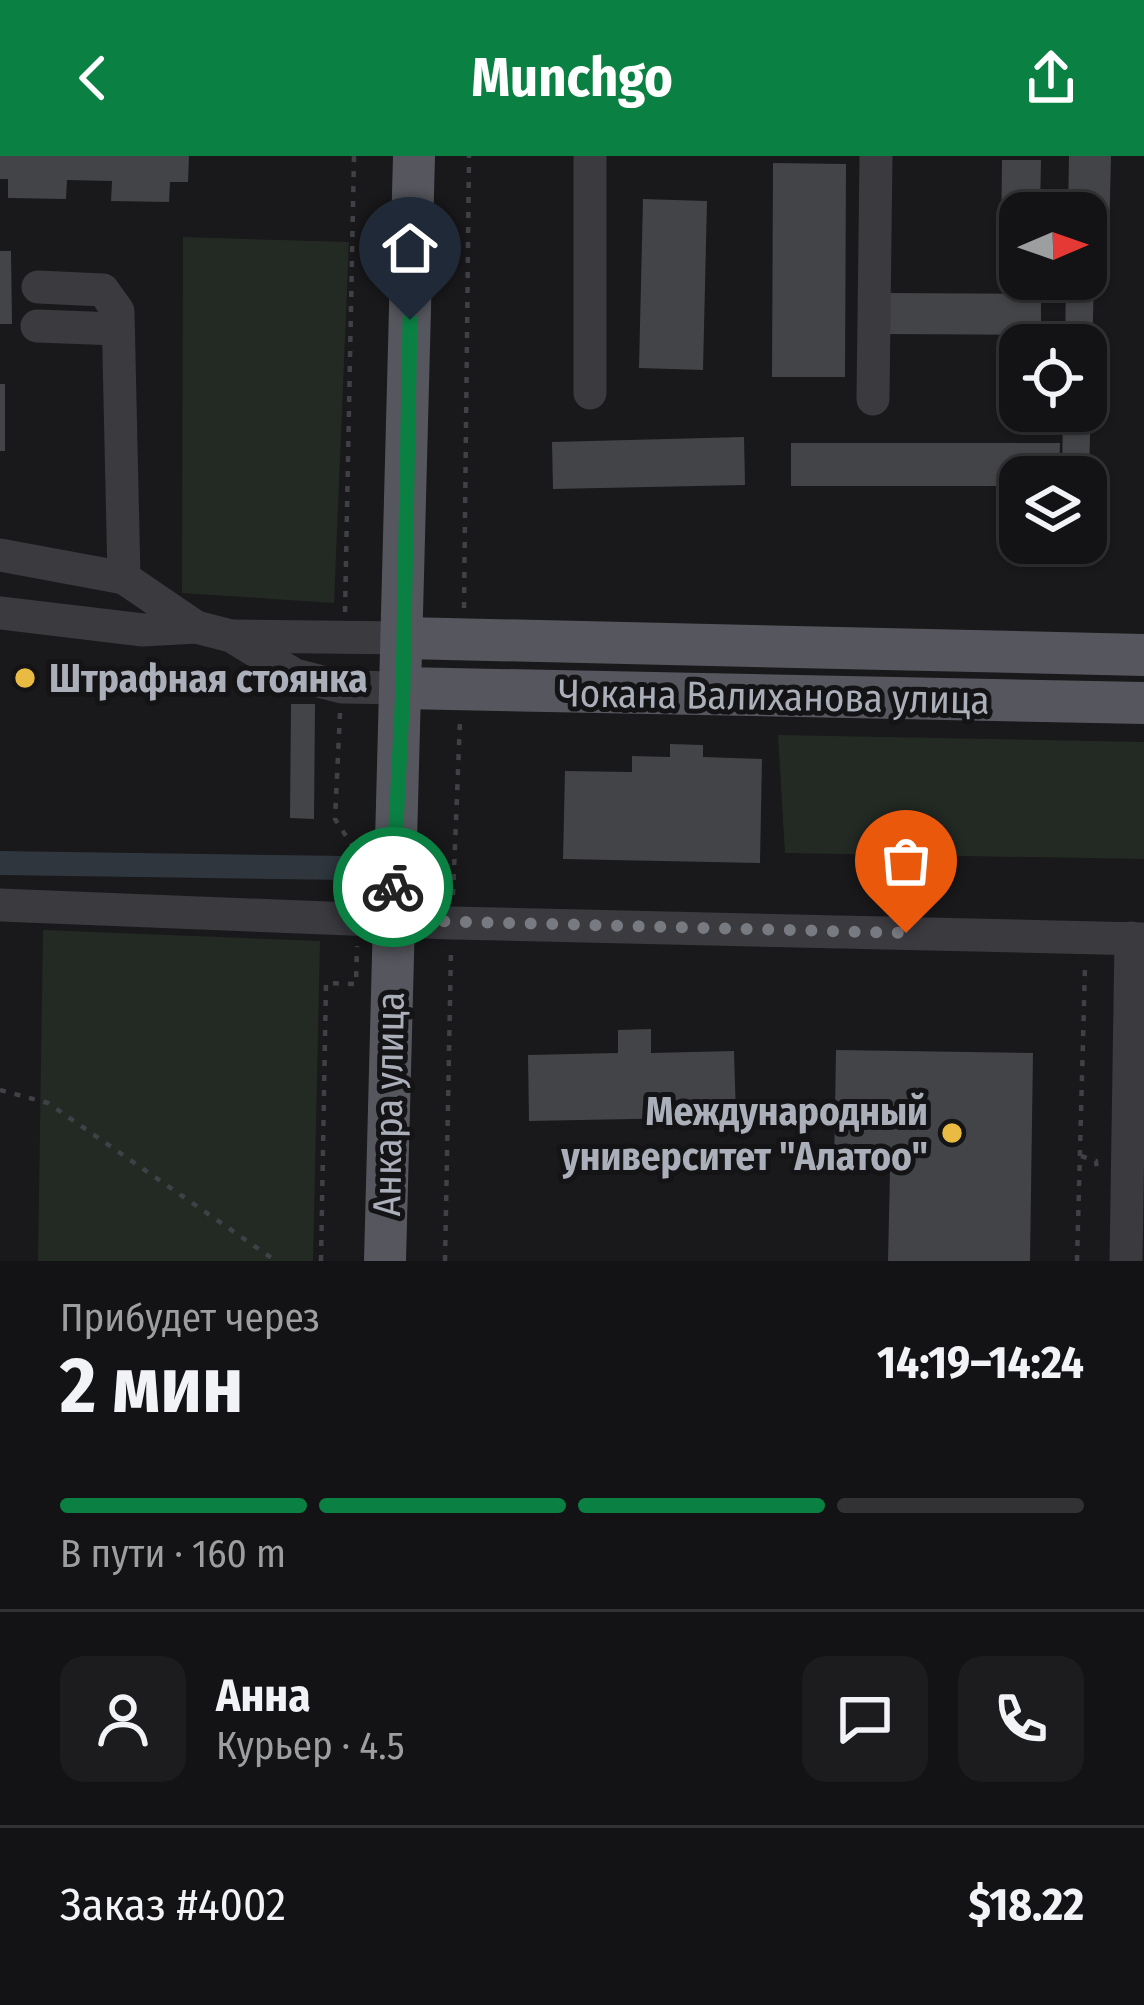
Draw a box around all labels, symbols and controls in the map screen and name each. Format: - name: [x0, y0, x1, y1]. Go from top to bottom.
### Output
- icon: back: [60, 45, 126, 111]
- icon: share: [1018, 45, 1084, 111]
- text: Munchgo: [471, 46, 673, 110]
- north arrow: [999, 192, 1107, 300]
- map controls: [999, 192, 1107, 564]
- pin: [359, 197, 461, 320]
- icon: home: [377, 215, 443, 281]
- button: locate: [999, 324, 1107, 432]
- button: layers: [999, 456, 1107, 564]
- place label: Штрафная стоянка: [49, 656, 368, 702]
- marker: Штрафная стоянка: [12, 665, 38, 691]
- street label: Чокана Валиханова улица: [558, 670, 990, 724]
- pin: [855, 810, 957, 933]
- courier: [333, 827, 453, 947]
- icon: bag: [873, 828, 939, 894]
- icon: bike: [360, 854, 426, 920]
- street label: Анкара улица: [364, 991, 414, 1217]
- place label: Международный университет "Алатоо": [560, 1089, 928, 1180]
- marker: Международный университет "Алатоо": [939, 1120, 965, 1146]
- text: Прибудет через: [60, 1295, 320, 1341]
- text: 14:19–14:24: [877, 1336, 1084, 1390]
- text: 2 мин: [60, 1339, 243, 1433]
- text: В пути · 160 m: [60, 1531, 286, 1577]
- button: person: [60, 1656, 186, 1782]
- button: chat: [802, 1656, 928, 1782]
- button: phone: [958, 1656, 1084, 1782]
- text: Анна: [216, 1669, 311, 1723]
- text: Курьер · 4.5: [216, 1723, 405, 1769]
- text: Заказ #4002: [60, 1878, 286, 1932]
- text: $18.22: [968, 1878, 1084, 1932]

